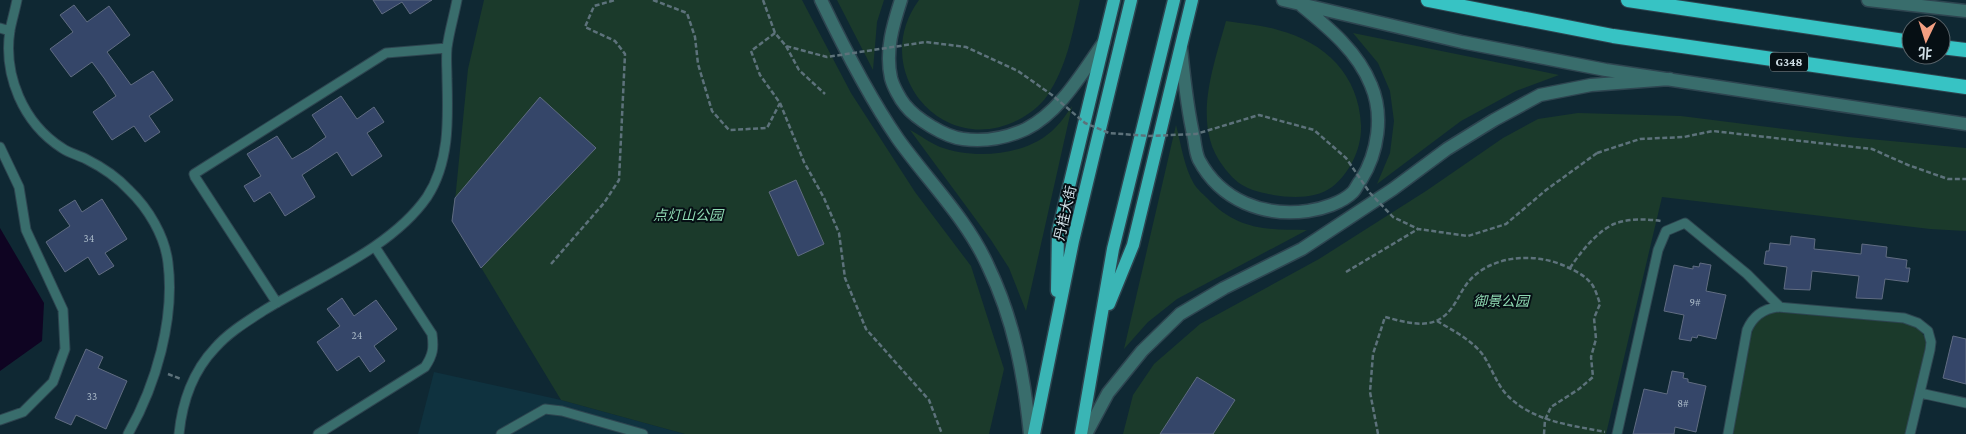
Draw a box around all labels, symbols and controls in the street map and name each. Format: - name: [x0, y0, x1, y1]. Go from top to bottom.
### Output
- north arrow: [1901, 15, 1951, 65]
- text: 北: [1918, 44, 1933, 61]
- road number: G348: [1770, 52, 1808, 72]
- street label: 丹桂大街: [1051, 184, 1079, 242]
- park label: 点灯山公园: [653, 207, 725, 223]
- house number: 34: [84, 232, 95, 244]
- park label: 御景公园: [1473, 293, 1531, 309]
- house number: 9#: [1689, 296, 1701, 308]
- house number: 24: [352, 329, 363, 341]
- house number: 33: [87, 390, 97, 402]
- house number: 8#: [1677, 397, 1689, 409]

